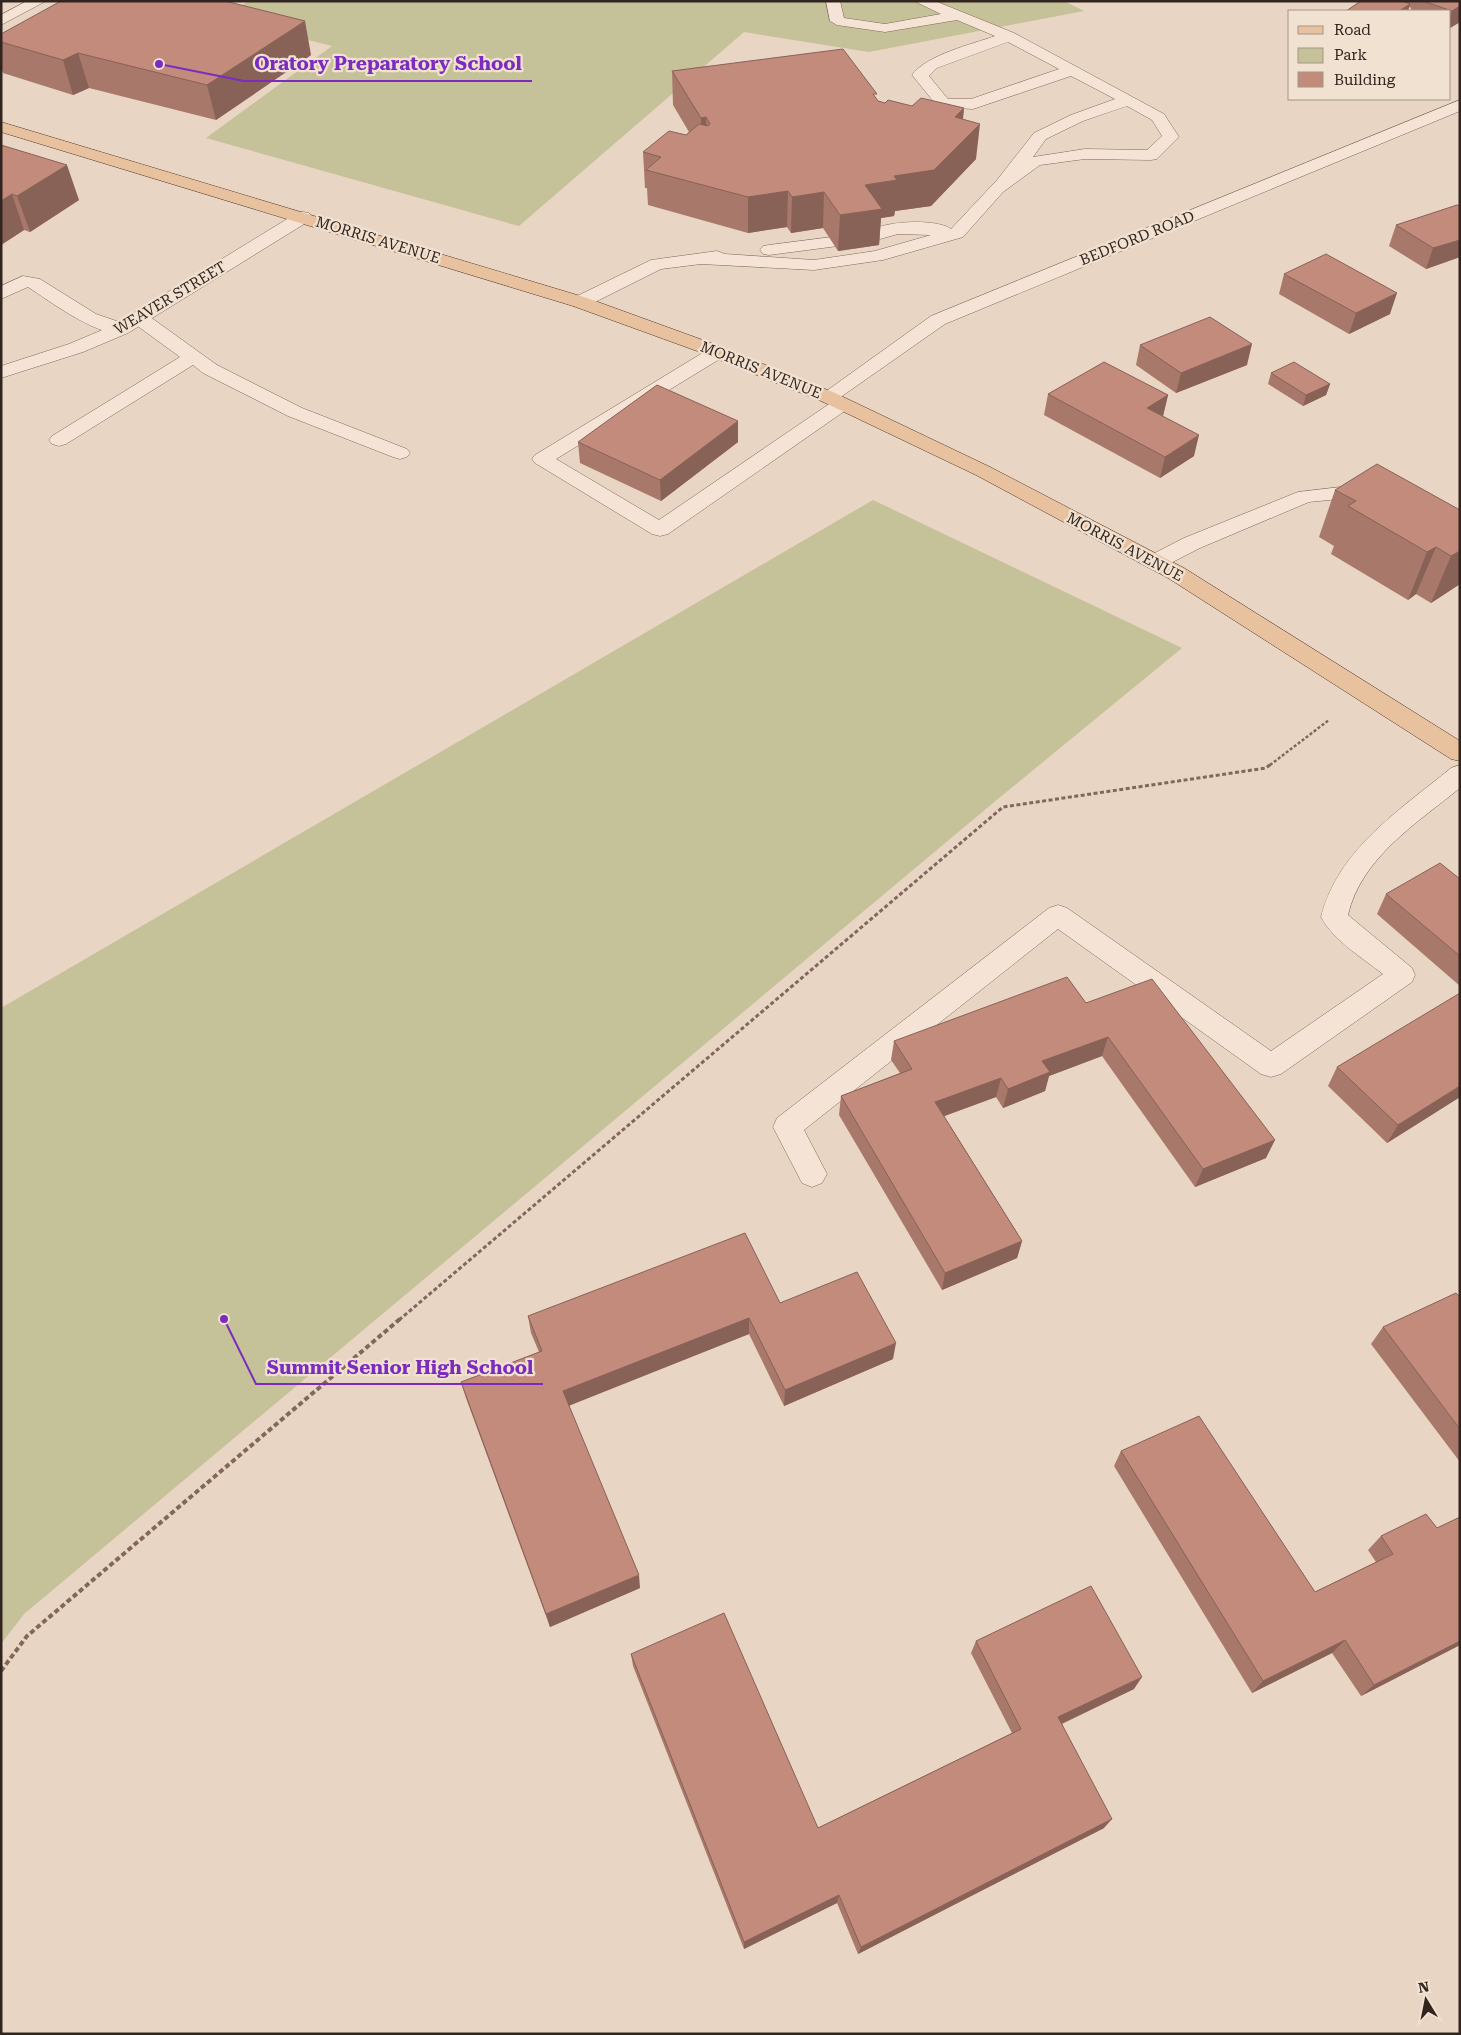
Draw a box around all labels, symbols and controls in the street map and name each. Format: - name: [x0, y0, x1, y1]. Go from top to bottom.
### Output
- legend: [1288, 10, 1451, 100]
- text: Road: [1334, 21, 1371, 39]
- text: Park: [1334, 46, 1368, 64]
- callout: Oratory Preparatory School: [244, 47, 532, 81]
- text: Oratory Preparatory School: [254, 52, 522, 75]
- text: Building: [1334, 71, 1396, 89]
- street label: BEDFORD ROAD: [1077, 207, 1197, 269]
- street label: MORRIS AVENUE: [314, 213, 442, 267]
- street label: WEAVER STREET: [111, 257, 229, 339]
- street label: MORRIS AVENUE: [698, 337, 824, 403]
- street label: MORRIS AVENUE: [1064, 509, 1186, 585]
- callout: Summit Senior High School: [256, 1350, 543, 1384]
- text: Summit Senior High School: [267, 1356, 533, 1379]
- north arrow: [1401, 1975, 1451, 2025]
- text: N: [1417, 1978, 1431, 1996]

